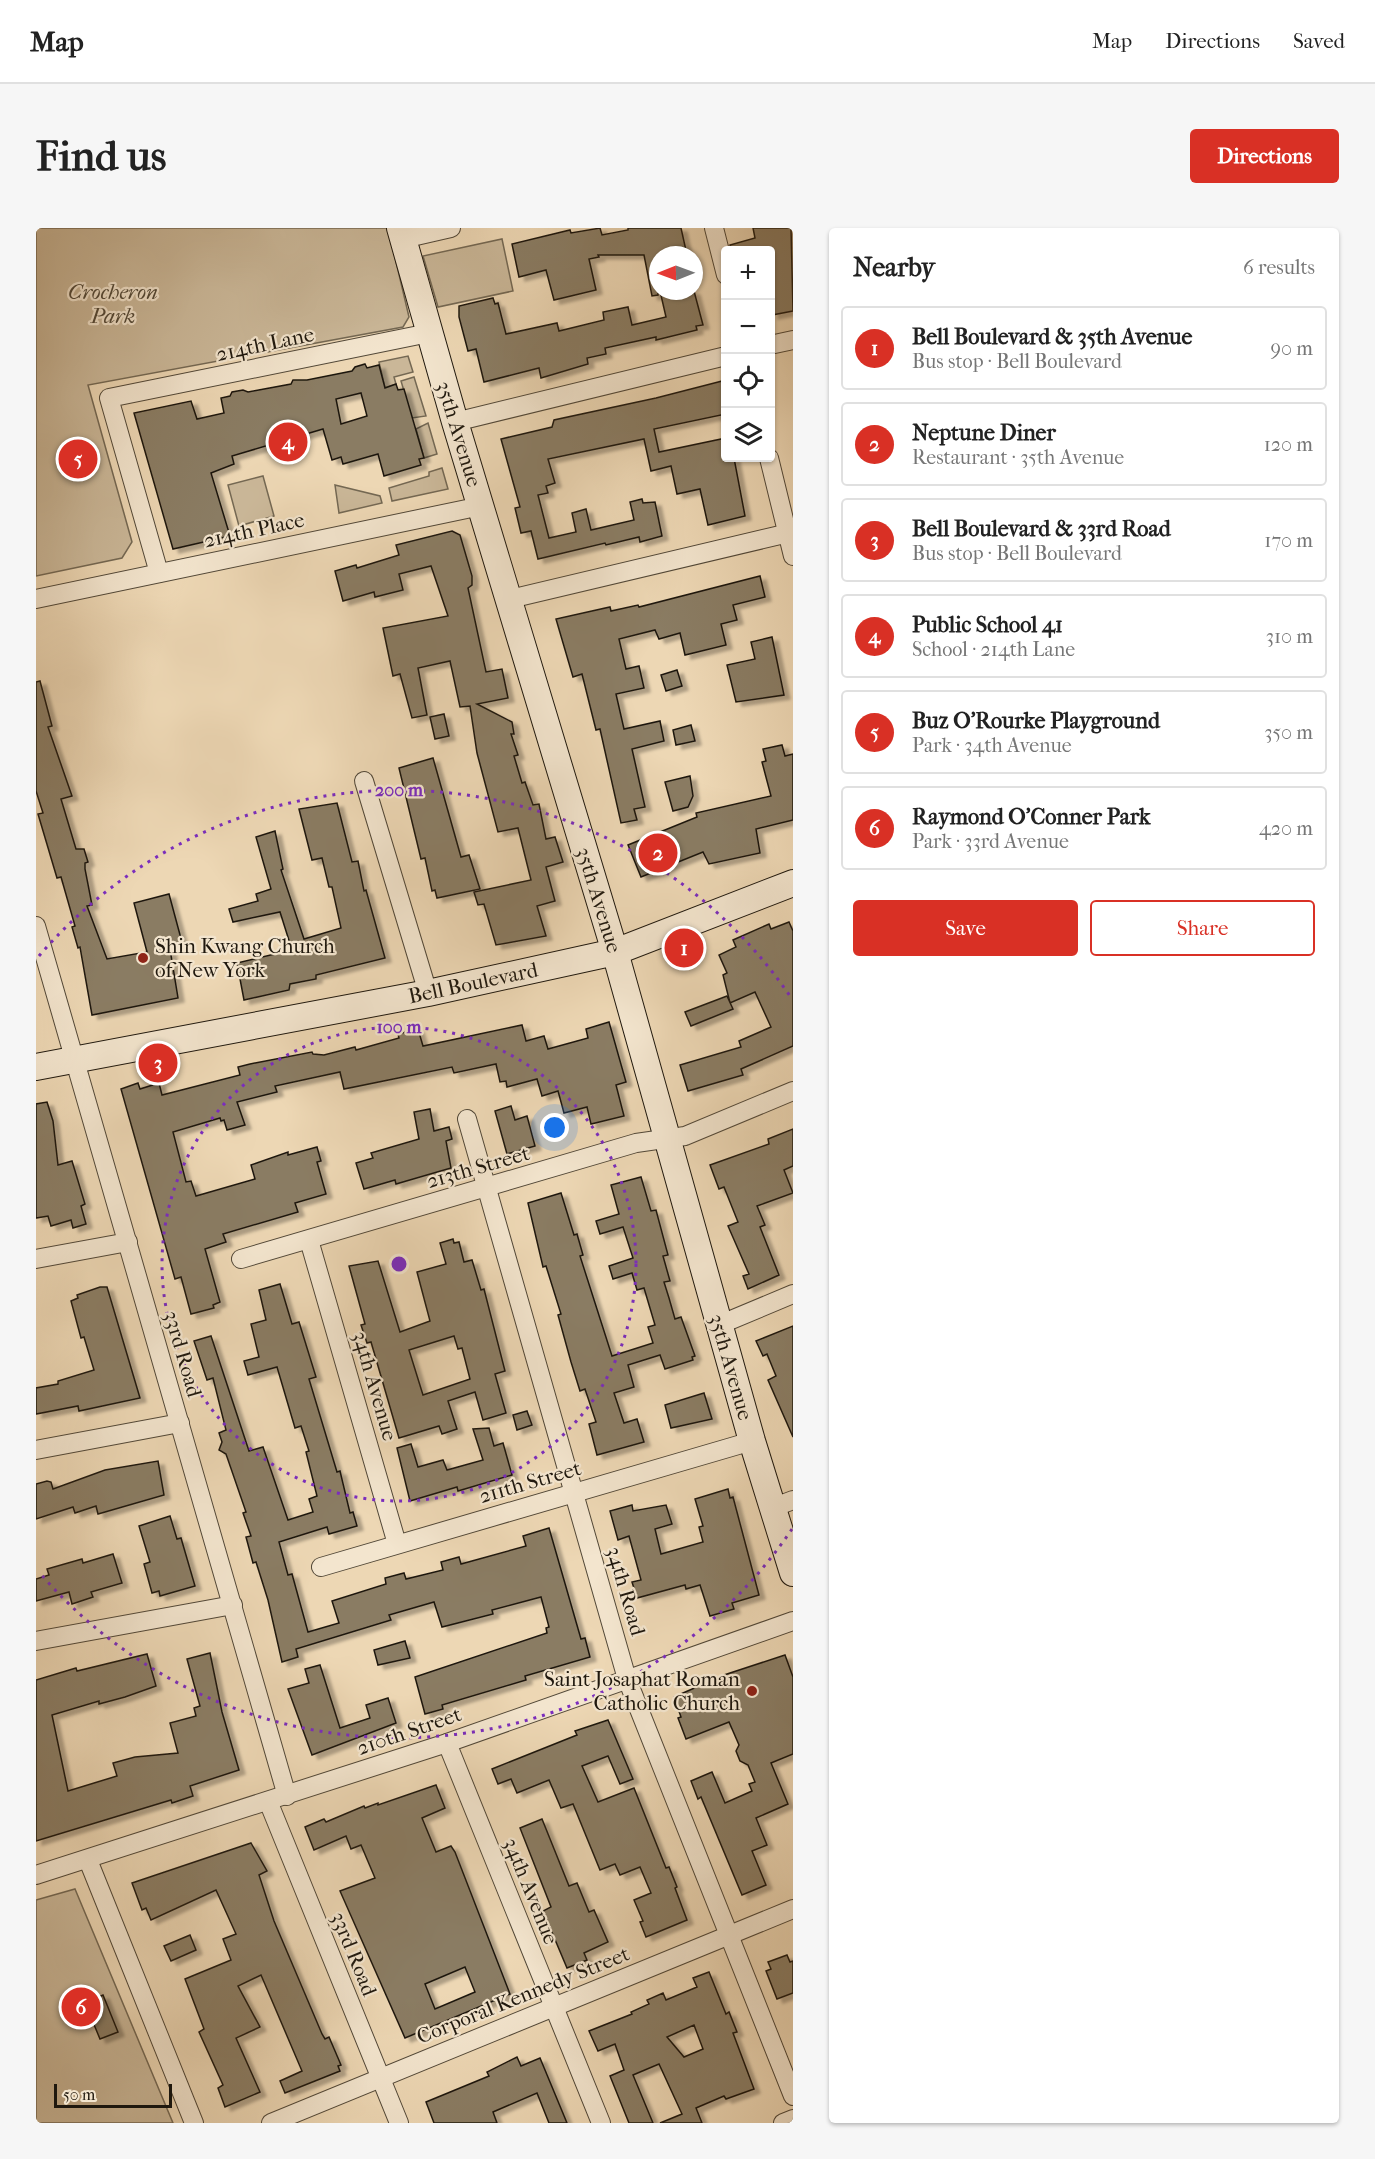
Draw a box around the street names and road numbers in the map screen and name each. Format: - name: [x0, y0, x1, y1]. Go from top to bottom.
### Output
- street label: 214th Lane: [214, 322, 316, 366]
- street label: 35th Avenue: [432, 378, 486, 490]
- street label: 214th Place: [201, 508, 307, 552]
- street label: 35th Avenue: [572, 844, 626, 956]
- street label: Bell Boulevard: [406, 957, 541, 1008]
- street label: 213th Street: [424, 1141, 533, 1193]
- street label: 33rd Road: [159, 1308, 207, 1400]
- street label: 35th Avenue: [704, 1311, 758, 1423]
- street label: 34th Avenue: [348, 1329, 402, 1443]
- street label: 211th Street: [476, 1456, 584, 1508]
- street label: 34th Road: [602, 1544, 650, 1639]
- street label: 210th Street: [354, 1702, 465, 1760]
- street label: 34th Avenue: [499, 1834, 563, 1948]
- street label: 33rd Road: [326, 1908, 382, 2000]
- street label: Corporal Kennedy Street: [413, 1941, 633, 2049]

